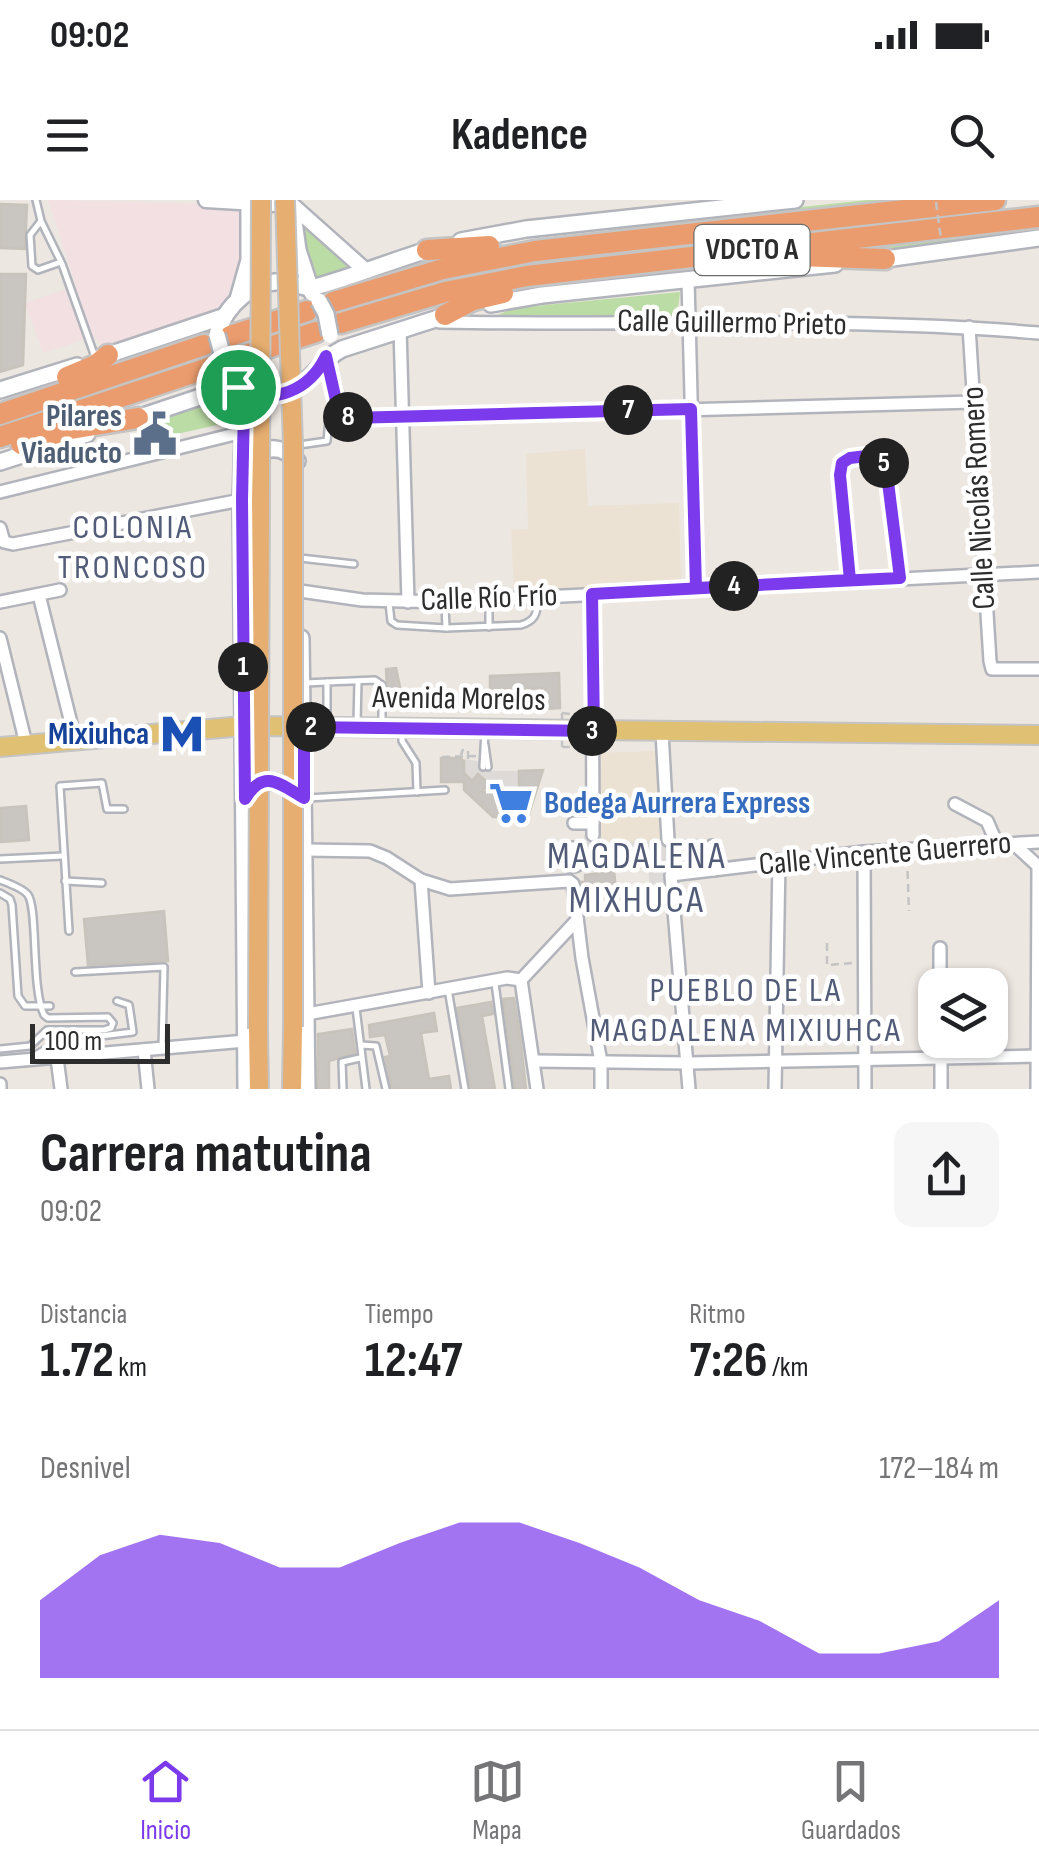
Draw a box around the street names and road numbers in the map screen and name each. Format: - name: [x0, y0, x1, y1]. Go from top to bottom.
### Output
- road number: VDCTO A: [694, 225, 810, 275]
- street label: Calle Guillermo Prieto: [617, 301, 847, 345]
- street label: Calle Nicolás Romero: [954, 385, 1004, 611]
- street label: Calle Río Frío: [420, 576, 558, 620]
- street label: Avenida Morelos: [371, 678, 546, 720]
- street label: Calle Vincente Guerrero: [757, 824, 1013, 884]

